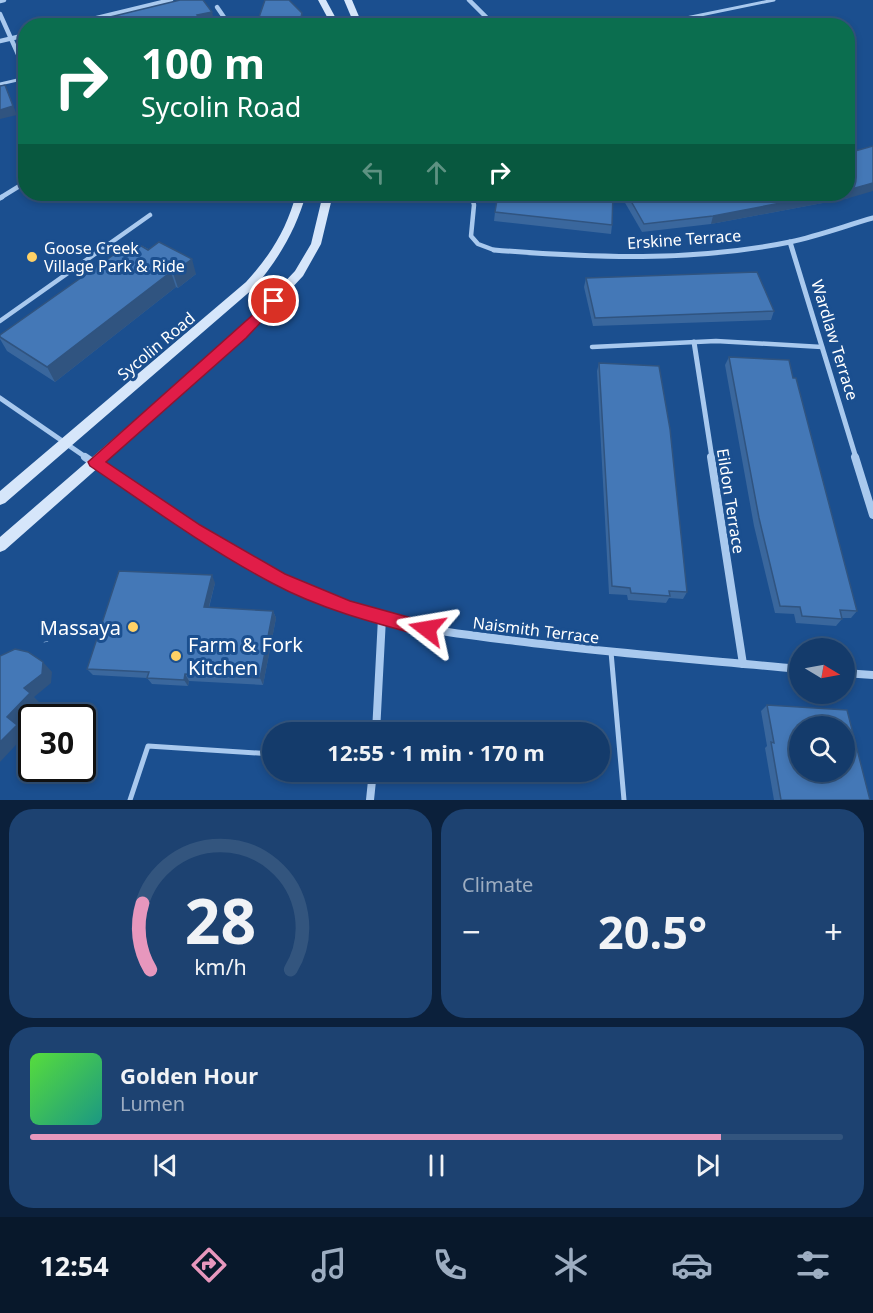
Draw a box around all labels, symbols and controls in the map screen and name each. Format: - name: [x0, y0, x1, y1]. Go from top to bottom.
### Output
- text: 100 m: [141, 34, 265, 91]
- icon: right: [42, 42, 120, 120]
- text: Sycolin Road: [141, 88, 301, 125]
- icon: left: [357, 156, 390, 189]
- icon: ahead: [420, 156, 453, 189]
- icon: right: [483, 156, 516, 189]
- street label: Erskine Terrace: [626, 224, 742, 254]
- place label: Goose Creek Village Park & Ride: [44, 237, 185, 277]
- marker: Goose Creek Village Park & Ride: [25, 250, 39, 264]
- pin: [248, 275, 299, 326]
- street label: Wardlaw Terrace: [806, 277, 864, 403]
- icon: arrive: [257, 284, 290, 317]
- street label: Sycolin Road: [113, 307, 199, 385]
- street label: Eildon Terrace: [712, 447, 750, 555]
- position arrow: [395, 597, 459, 661]
- street label: Naismith Terrace: [472, 611, 600, 649]
- place label: Massaya: [40, 614, 121, 641]
- marker: Massaya: [126, 620, 140, 634]
- place label: Farm & Fork Kitchen: [188, 631, 303, 681]
- north arrow: [789, 638, 855, 704]
- map controls: [789, 638, 855, 782]
- marker: Farm & Fork Kitchen: [169, 649, 183, 663]
- speed limit sign: 30: [18, 704, 96, 782]
- button: search: [789, 716, 855, 782]
- text: 12:55 · 1 min · 170 m: [327, 737, 545, 767]
- text: Climate: [462, 871, 533, 898]
- text: 28: [185, 877, 256, 962]
- text: 20.5°: [598, 901, 707, 962]
- text: −: [462, 909, 481, 954]
- text: +: [824, 909, 843, 954]
- text: km/h: [194, 953, 247, 982]
- text: Golden Hour: [120, 1060, 258, 1090]
- text: Lumen: [120, 1090, 185, 1117]
- icon: previous: [149, 1149, 182, 1182]
- icon: pause: [420, 1149, 453, 1182]
- icon: next: [691, 1149, 724, 1182]
- icon: directions: [188, 1244, 230, 1286]
- icon: music: [308, 1244, 350, 1286]
- icon: phone: [429, 1244, 471, 1286]
- icon: climate: [550, 1244, 592, 1286]
- icon: car: [671, 1244, 713, 1286]
- icon: filters: [792, 1244, 834, 1286]
- text: 12:54: [39, 1247, 109, 1284]

